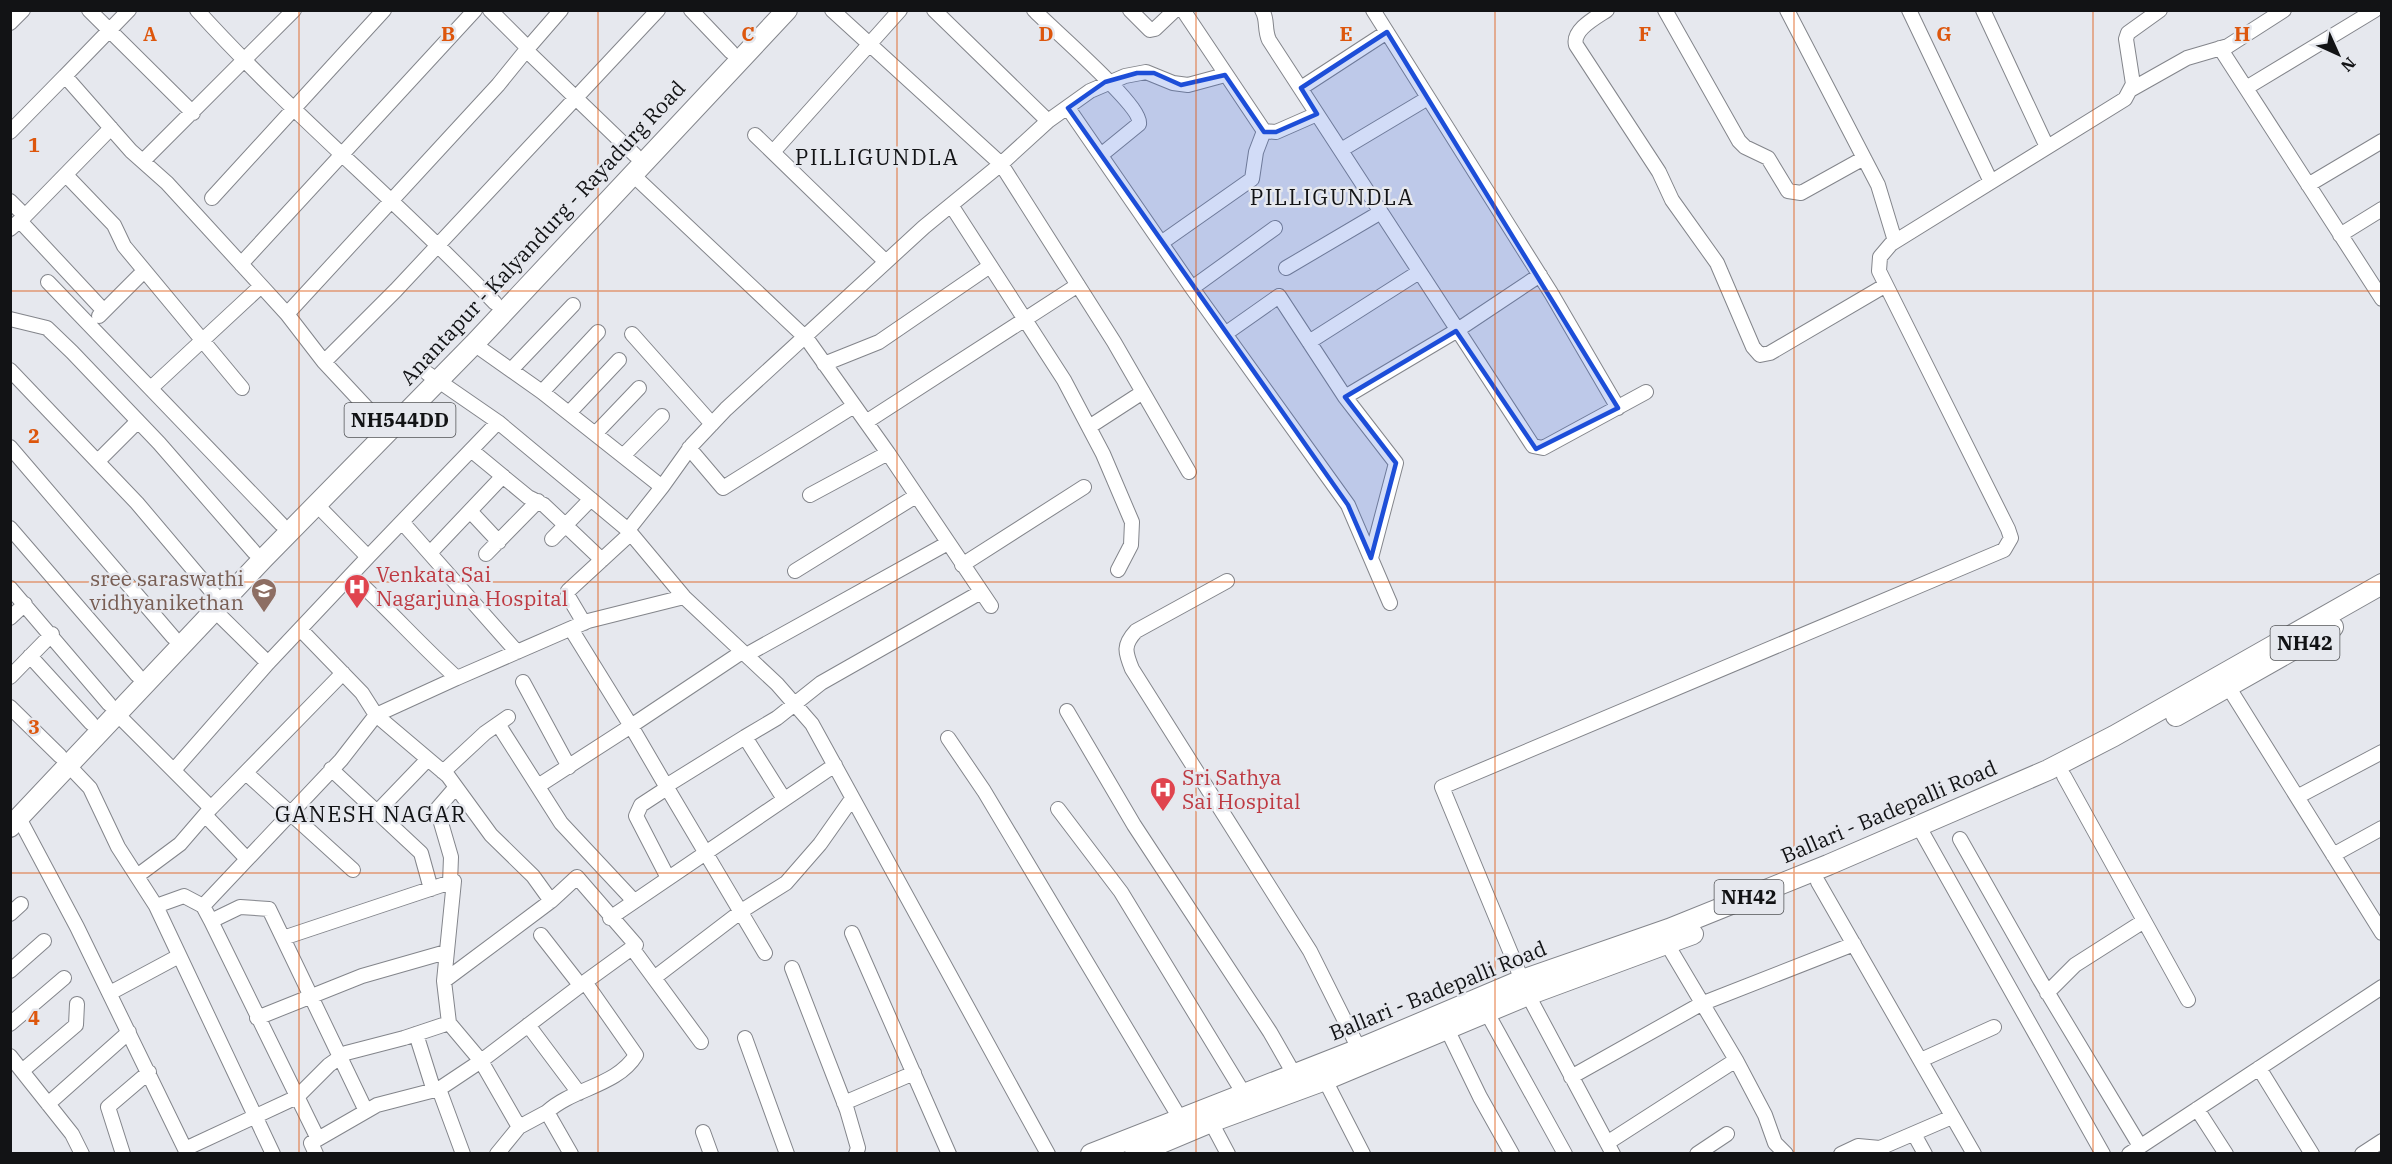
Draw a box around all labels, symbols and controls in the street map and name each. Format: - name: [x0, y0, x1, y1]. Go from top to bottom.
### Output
- text: A: [143, 20, 157, 47]
- text: B: [441, 20, 455, 47]
- text: C: [741, 20, 755, 47]
- text: D: [1038, 20, 1054, 47]
- text: E: [1339, 20, 1353, 47]
- text: F: [1639, 20, 1651, 47]
- text: G: [1936, 20, 1952, 47]
- text: H: [2234, 20, 2250, 47]
- north arrow: [2308, 24, 2368, 84]
- text: N: [2337, 53, 2360, 76]
- street label: Anantapur - Kalyandurg - Rayadurg Road: [393, 74, 691, 391]
- text: 1: [28, 131, 40, 158]
- district label: PILLIGUNDLA: [795, 142, 959, 171]
- district label: PILLIGUNDLA: [1250, 182, 1414, 211]
- road number: NH544DD: [344, 403, 456, 437]
- text: 2: [28, 422, 40, 449]
- place label: Venkata Sai Nagarjuna Hospital: [376, 560, 568, 612]
- place label: sree saraswathi vidhyanikethan: [90, 564, 244, 616]
- hospital icon: Venkata Sai Nagarjuna Hospital: [342, 572, 372, 610]
- school or university icon: sree saraswathi vidhyanikethan: [249, 576, 279, 614]
- road number: NH42: [2270, 626, 2340, 660]
- text: 3: [28, 713, 40, 740]
- street label: Ballari - Badepalli Road: [1776, 753, 2001, 869]
- place label: Sri Sathya Sai Hospital: [1182, 763, 1301, 815]
- hospital icon: Sri Sathya Sai Hospital: [1148, 775, 1178, 813]
- district label: GANESH NAGAR: [275, 799, 467, 828]
- road number: NH42: [1714, 880, 1784, 914]
- street label: Ballari - Badepalli Road: [1325, 934, 1551, 1046]
- text: 4: [28, 1004, 40, 1031]

